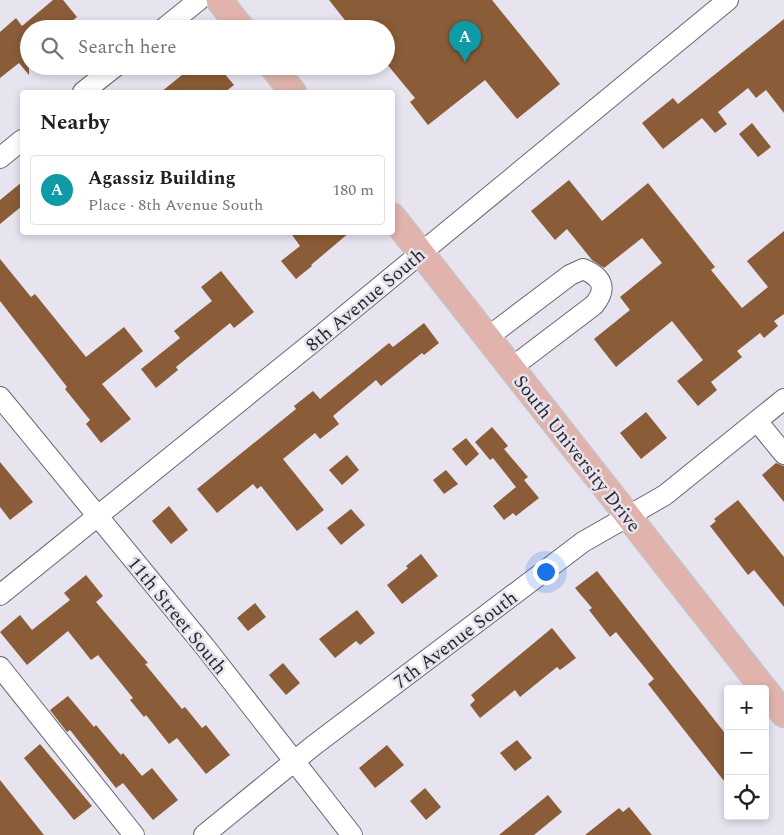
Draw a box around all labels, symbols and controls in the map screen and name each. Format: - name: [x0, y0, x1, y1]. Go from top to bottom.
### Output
- search box: [20, 20, 395, 75]
- pin: A: [449, 21, 481, 62]
- text: Search here: [78, 33, 177, 62]
- icon: search: [38, 34, 66, 62]
- text: Nearby: [40, 107, 110, 139]
- text: Agassiz Building: [88, 164, 236, 193]
- text: A: [51, 178, 63, 202]
- text: 180 m: [332, 178, 374, 202]
- text: Place · 8th Avenue South: [88, 193, 263, 217]
- street label: 8th Avenue South: [300, 241, 432, 359]
- street label: South University Drive: [506, 369, 648, 539]
- street label: 11th Street South: [120, 550, 234, 682]
- your location: [533, 559, 559, 585]
- street label: 7th Avenue South: [388, 584, 524, 697]
- map controls: [724, 685, 769, 820]
- button: +: [724, 685, 769, 730]
- button: −: [724, 730, 769, 775]
- button: locate: [724, 775, 769, 820]

